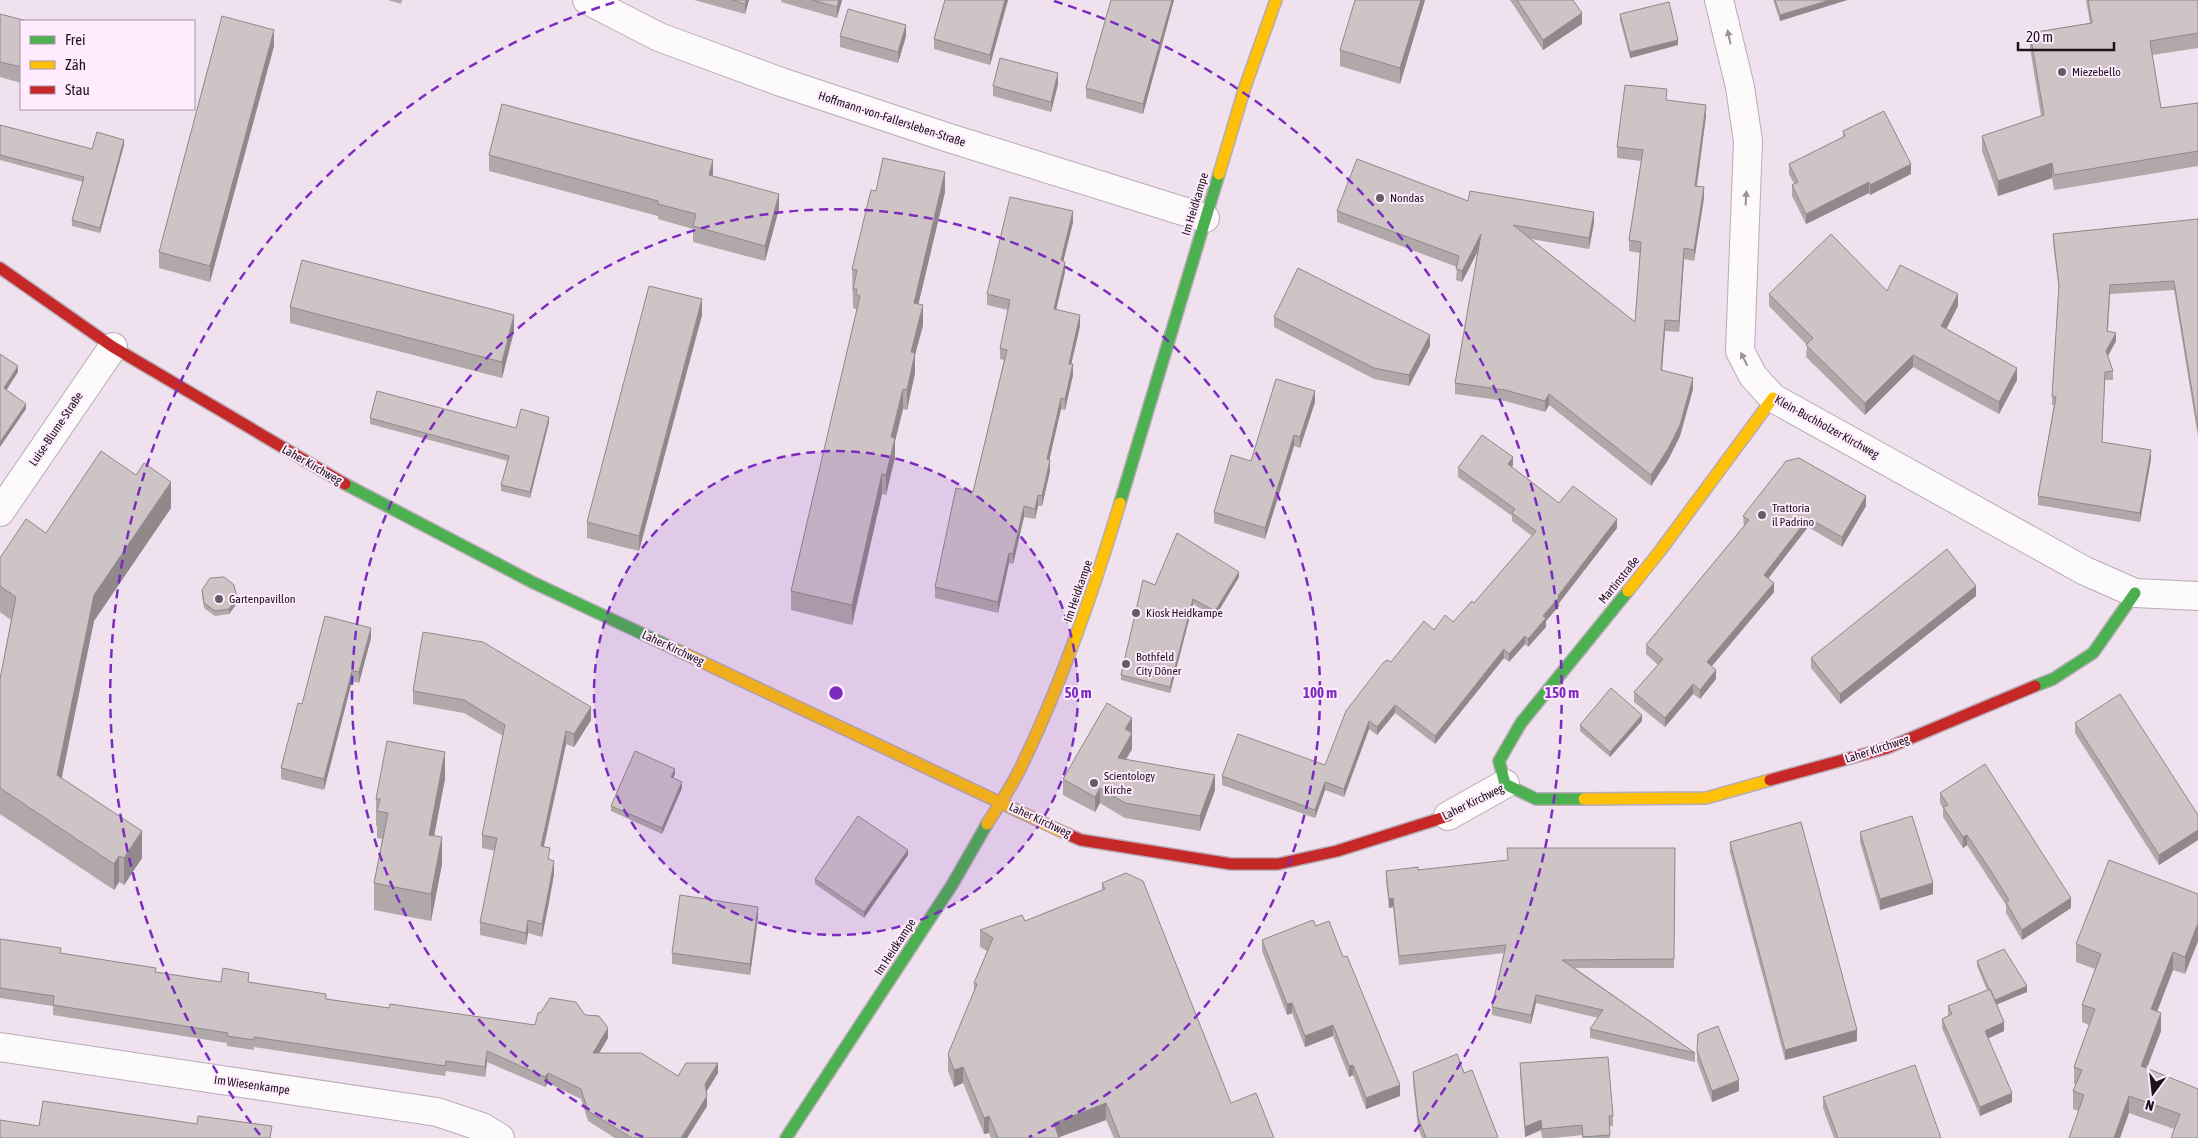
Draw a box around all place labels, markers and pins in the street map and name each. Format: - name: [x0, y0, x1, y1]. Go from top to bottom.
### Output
- place label: Miezebello: [2072, 65, 2121, 79]
- marker: Miezebello: [2056, 66, 2068, 78]
- place label: Nondas: [1390, 191, 1424, 205]
- marker: Nondas: [1374, 192, 1386, 204]
- place label: Trattoria il Padrino: [1772, 501, 1815, 529]
- marker: Trattoria il Padrino: [1756, 509, 1768, 521]
- place label: Gartenpavillon: [229, 592, 296, 606]
- marker: Gartenpavillon: [213, 593, 225, 605]
- place label: Kiosk Heidkampe: [1146, 606, 1223, 620]
- marker: Kiosk Heidkampe: [1130, 607, 1142, 619]
- place label: Bothfeld City Döner: [1136, 650, 1182, 678]
- marker: Bothfeld City Döner: [1120, 658, 1132, 670]
- centre of rings: [827, 684, 845, 702]
- place label: Scientology Kirche: [1104, 769, 1155, 797]
- marker: Scientology Kirche: [1088, 777, 1100, 789]

